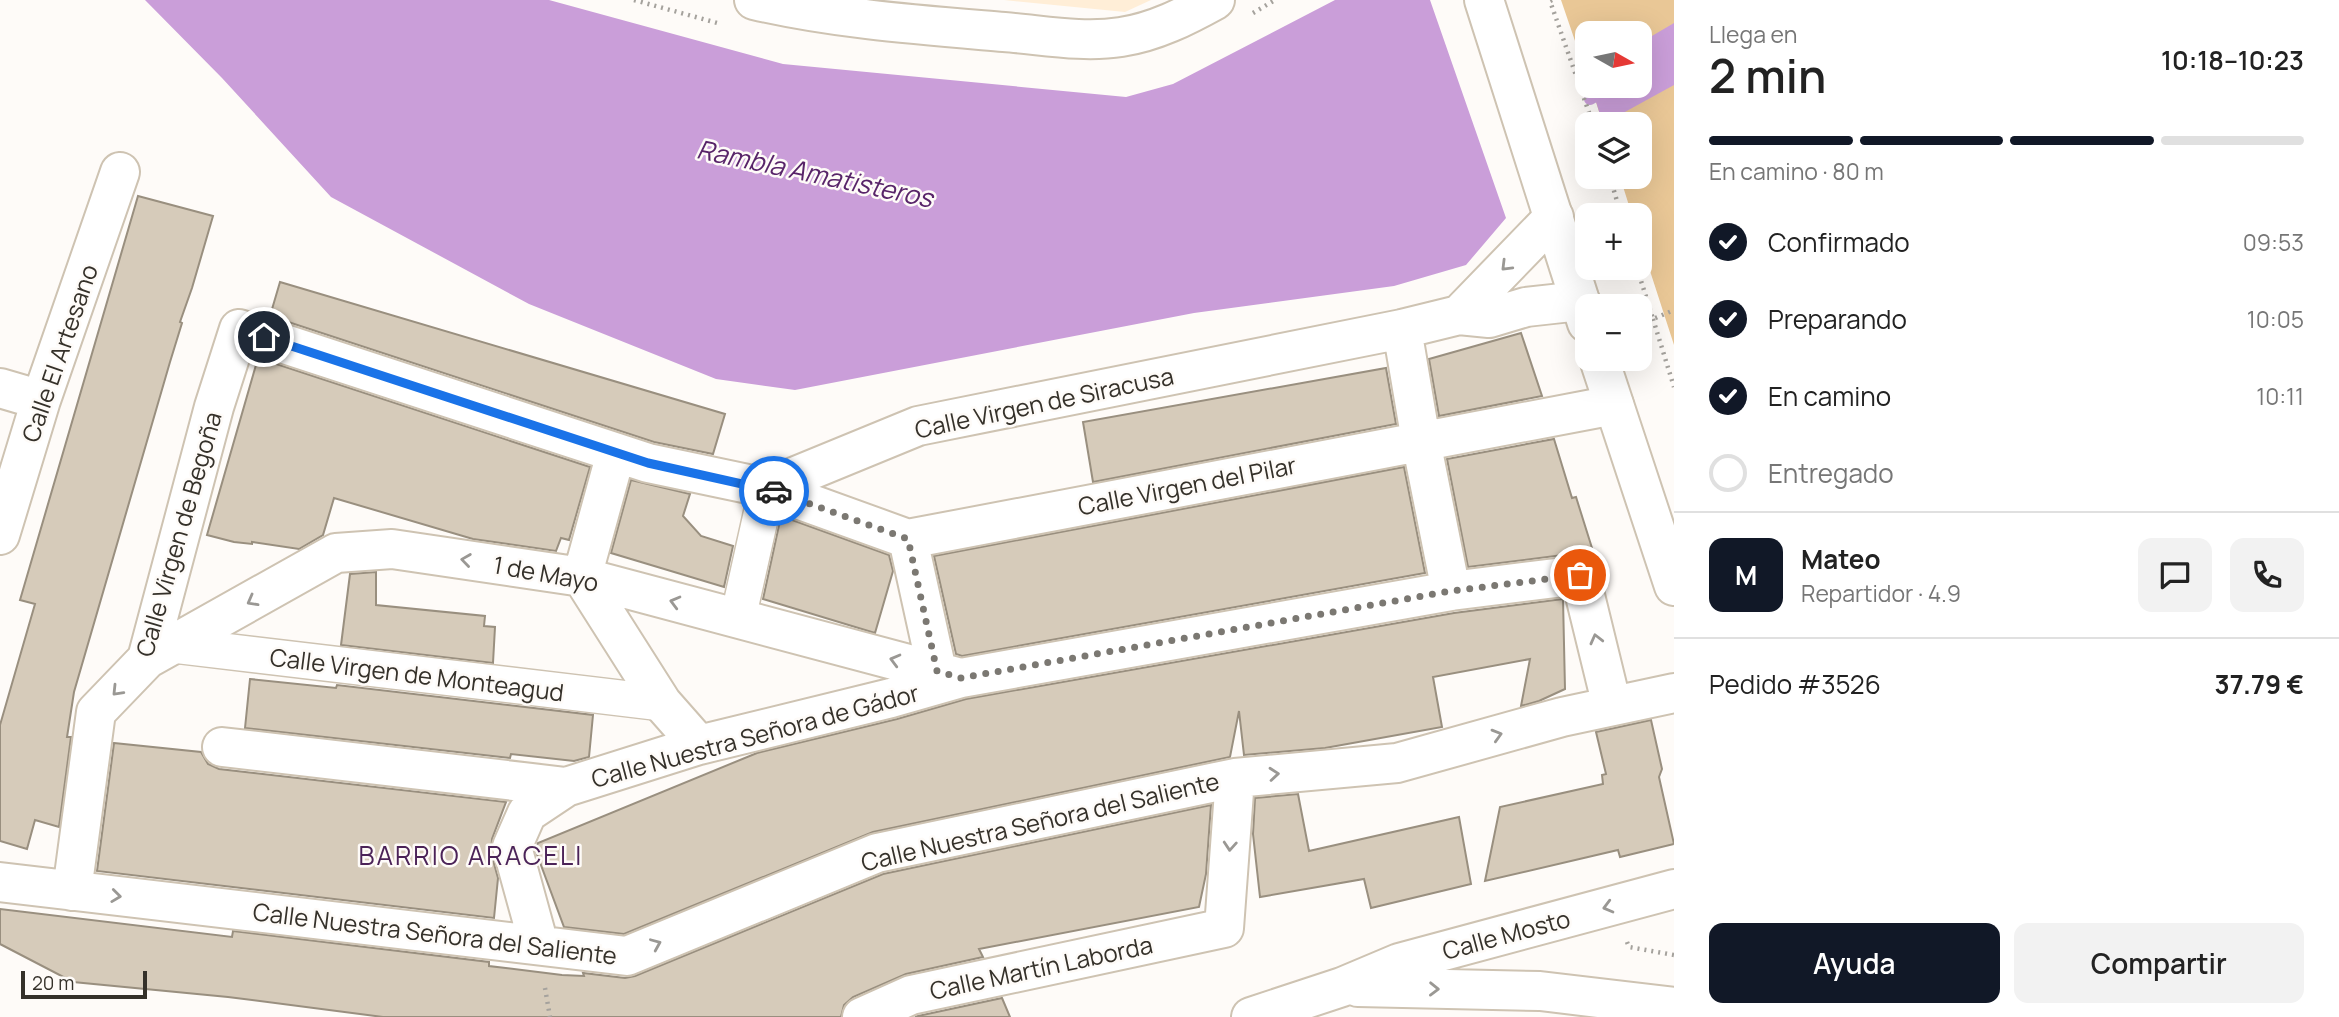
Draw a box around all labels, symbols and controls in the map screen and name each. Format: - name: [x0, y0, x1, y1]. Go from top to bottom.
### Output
- text: Llega en: [1709, 18, 1797, 50]
- north arrow: [1575, 21, 1652, 98]
- map controls: [1575, 21, 1652, 371]
- text: 10:18–10:23: [2161, 42, 2304, 78]
- text: 2 min: [1709, 44, 1826, 107]
- button: layers: [1575, 112, 1652, 189]
- water label: Rambla Amatisteros: [694, 130, 939, 216]
- text: En camino · 80 m: [1709, 155, 1884, 187]
- button: +: [1575, 203, 1652, 280]
- icon: check: [1709, 223, 1747, 261]
- text: Confirmado: [1768, 224, 1910, 260]
- text: 09:53: [2243, 226, 2304, 258]
- one-way arrow: [1501, 258, 1514, 271]
- street label: Calle El Artesano: [13, 260, 105, 446]
- button: −: [1575, 294, 1652, 371]
- icon: check: [1709, 300, 1747, 338]
- text: Preparando: [1768, 301, 1907, 337]
- text: 10:05: [2247, 303, 2304, 335]
- pin: [234, 307, 294, 367]
- icon: home: [245, 318, 283, 356]
- street label: Calle Virgen de Siracusa: [912, 358, 1176, 446]
- icon: check: [1709, 377, 1747, 415]
- text: En camino: [1768, 378, 1891, 414]
- text: 10:11: [2256, 380, 2304, 412]
- street label: Calle Virgen de Begoña: [127, 408, 229, 660]
- street label: Calle Virgen del Pilar: [1075, 448, 1299, 522]
- text: Entregado: [1768, 455, 1894, 491]
- courier: [739, 456, 809, 526]
- icon: car: [755, 472, 793, 510]
- button: chat: [2138, 538, 2212, 612]
- button: phone: [2230, 538, 2304, 612]
- text: Mateo: [1801, 541, 1880, 577]
- pin: [1550, 545, 1610, 605]
- street label: 1 de Mayo: [491, 548, 601, 598]
- one-way arrow: [460, 552, 472, 567]
- icon: bag: [1561, 556, 1599, 594]
- text: M: [1735, 557, 1757, 593]
- text: Repartidor · 4.9: [1801, 577, 1961, 609]
- one-way arrow: [247, 593, 259, 606]
- one-way arrow: [670, 595, 682, 610]
- one-way arrow: [1590, 634, 1604, 646]
- street label: Calle Virgen de Monteagud: [268, 640, 566, 708]
- one-way arrow: [890, 654, 902, 668]
- text: Pedido #3526: [1709, 666, 1881, 702]
- text: 37.79 €: [2215, 666, 2304, 702]
- street label: Calle Nuestra Señora de Gádor: [588, 675, 923, 795]
- one-way arrow: [112, 682, 125, 695]
- one-way arrow: [1491, 729, 1503, 744]
- street label: Calle Nuestra Señora del Saliente: [858, 764, 1222, 878]
- one-way arrow: [1269, 767, 1280, 782]
- district label: BARRIO ARACELI: [359, 837, 583, 873]
- one-way arrow: [1223, 841, 1238, 852]
- one-way arrow: [111, 888, 122, 903]
- street label: Calle Nuestra Señora del Saliente: [251, 894, 619, 972]
- one-way arrow: [1602, 899, 1614, 913]
- street label: Calle Mosto: [1439, 901, 1573, 967]
- button: Ayuda: [1709, 923, 2000, 1003]
- button: Compartir: [2014, 923, 2304, 1003]
- street label: Calle Martín Laborda: [927, 927, 1155, 1007]
- one-way arrow: [650, 939, 662, 953]
- scale bar: [21, 968, 147, 1000]
- text: 20 m: [32, 970, 74, 996]
- one-way arrow: [1430, 981, 1440, 997]

